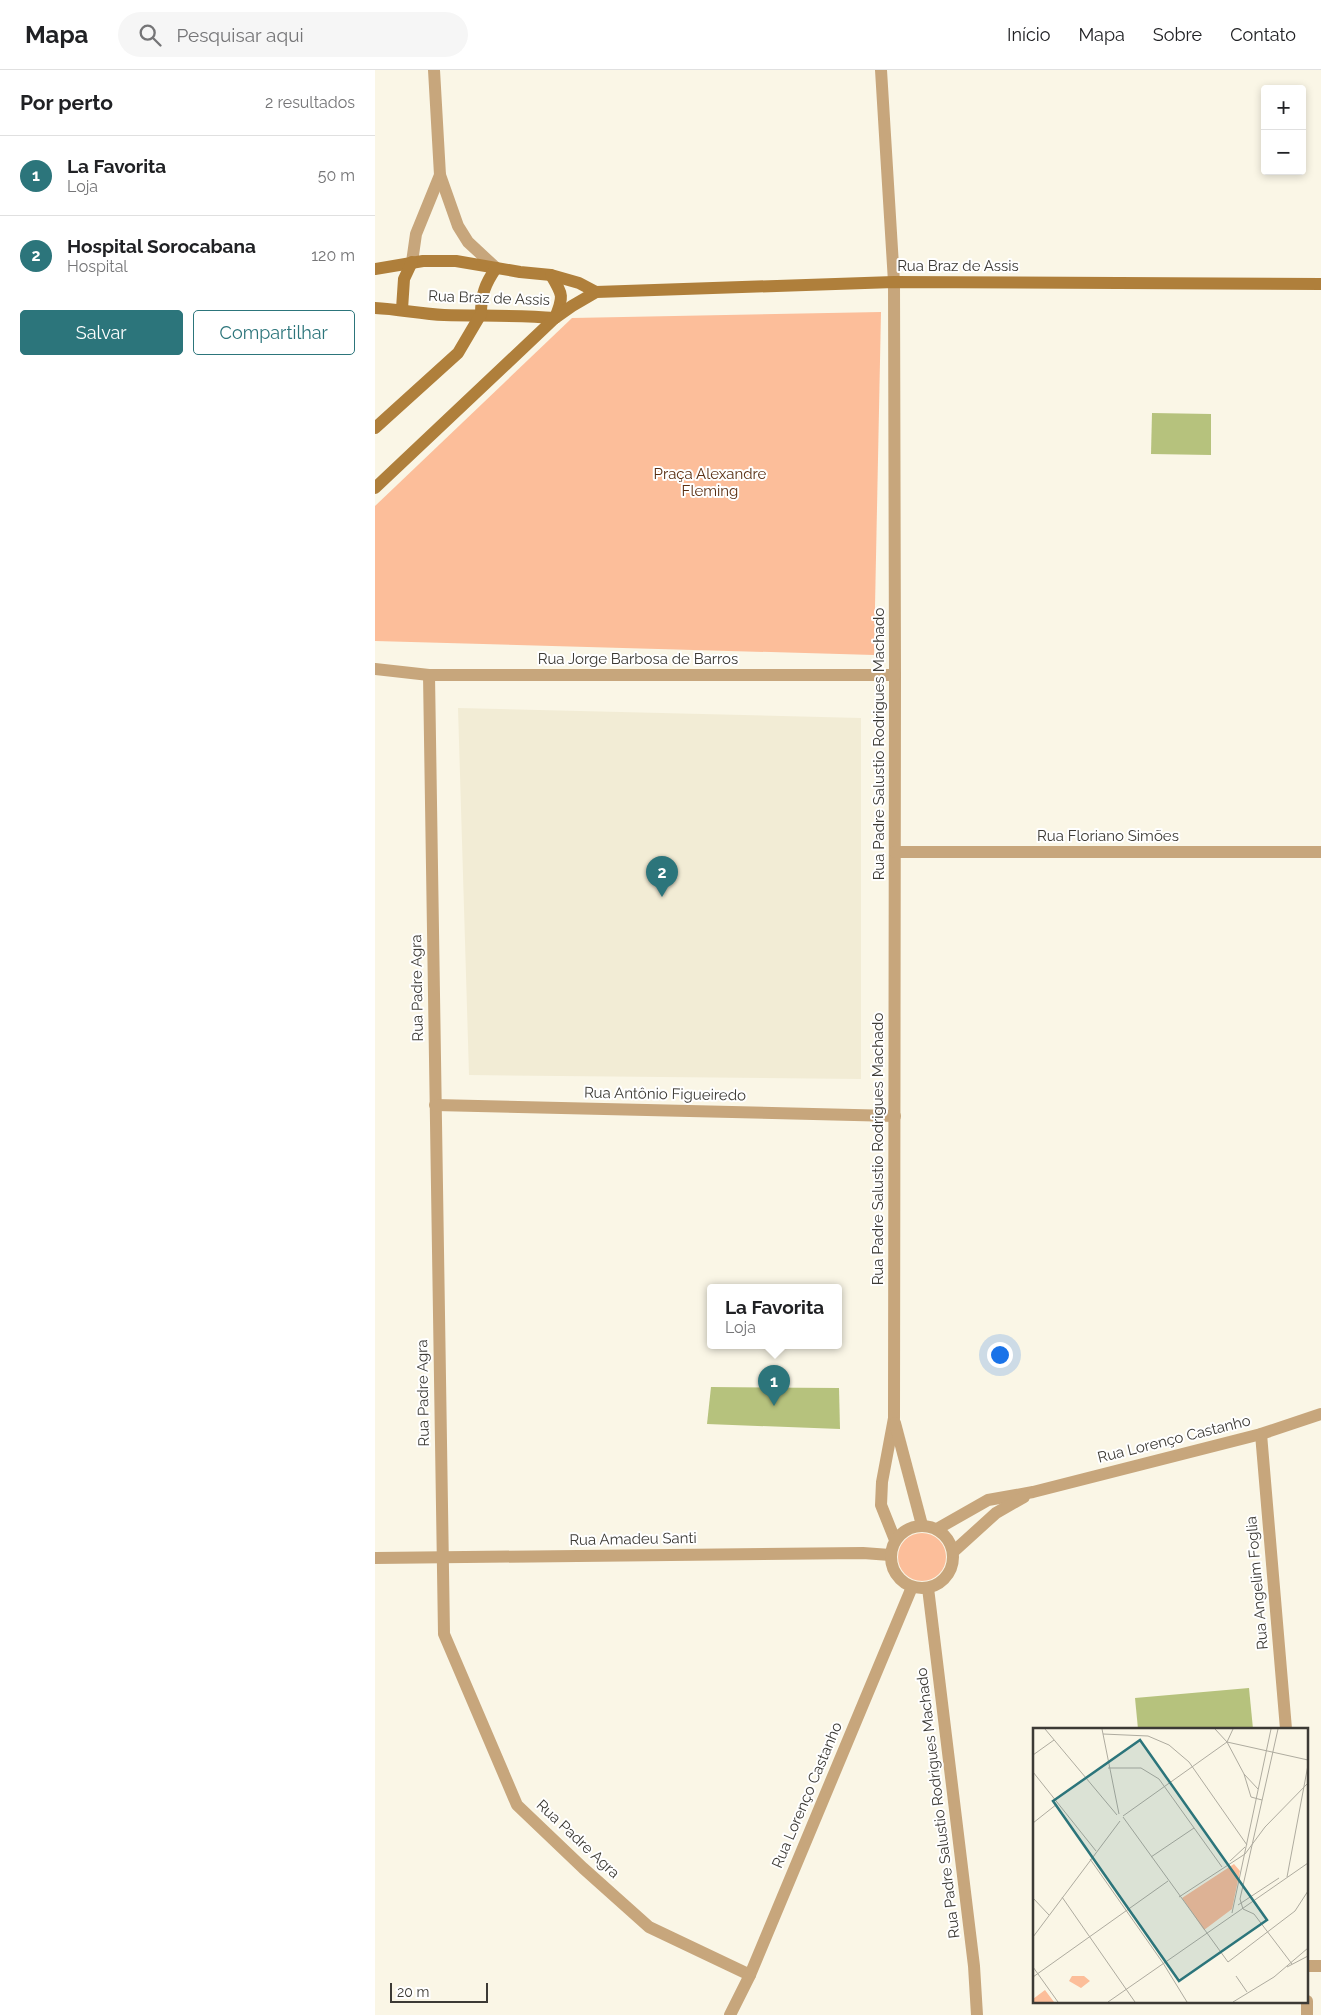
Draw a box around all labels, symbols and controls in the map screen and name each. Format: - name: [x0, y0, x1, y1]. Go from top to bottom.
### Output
- search box: [118, 12, 468, 57]
- text: Mapa: [25, 20, 88, 49]
- icon: search: [136, 21, 164, 49]
- text: Pesquisar aqui: [176, 24, 304, 46]
- text: Início: [1007, 24, 1050, 45]
- text: Mapa: [1078, 24, 1125, 45]
- text: Sobre: [1153, 24, 1202, 45]
- text: Contato: [1230, 24, 1296, 45]
- map controls: [1261, 85, 1306, 175]
- button: +: [1261, 85, 1306, 130]
- text: Por perto: [20, 90, 113, 115]
- text: 2 resultados: [265, 93, 355, 112]
- button: −: [1261, 130, 1306, 175]
- text: La Favorita: [67, 155, 166, 177]
- text: 1: [32, 166, 40, 185]
- text: 50 m: [318, 166, 355, 185]
- text: Loja: [67, 177, 98, 196]
- text: Hospital Sorocabana: [67, 235, 256, 257]
- text: 2: [31, 246, 41, 265]
- text: 120 m: [311, 246, 355, 265]
- text: Hospital: [67, 257, 128, 276]
- street label: Rua Braz de Assis: [897, 257, 1019, 275]
- street label: Rua Braz de Assis: [428, 287, 550, 309]
- button: Salvar: [20, 310, 183, 355]
- button: Compartilhar: [193, 310, 355, 355]
- park label: Praça Alexandre Fleming: [654, 465, 767, 500]
- street label: Rua Padre Salustio Rodrigues Machado: [870, 608, 888, 880]
- street label: Rua Jorge Barbosa de Barros: [538, 650, 738, 668]
- street label: Rua Floriano Simões: [1037, 827, 1179, 845]
- pin: 2: [646, 856, 678, 897]
- street label: Rua Padre Agra: [407, 934, 427, 1042]
- street label: Rua Padre Salustio Rodrigues Machado: [869, 1013, 887, 1285]
- street label: Rua Antônio Figueiredo: [584, 1084, 746, 1104]
- popup: [707, 1284, 842, 1349]
- text: La Favorita: [725, 1296, 824, 1318]
- text: Loja: [725, 1318, 756, 1337]
- street label: Rua Padre Agra: [413, 1339, 433, 1447]
- your location: [987, 1342, 1013, 1368]
- pin: 1: [758, 1365, 790, 1406]
- street label: Rua Lorenço Castanho: [1096, 1411, 1252, 1467]
- street label: Rua Angelim Foglia: [1242, 1515, 1272, 1651]
- street label: Rua Amadeu Santi: [569, 1529, 697, 1549]
- street label: Rua Padre Salustio Rodrigues Machado: [912, 1667, 964, 1939]
- street label: Rua Lorenço Castanho: [768, 1719, 846, 1871]
- inset map: [1033, 1728, 1309, 2002]
- street label: Rua Padre Agra: [533, 1796, 623, 1882]
- scale bar: [390, 1980, 487, 2003]
- text: 20 m: [397, 1984, 429, 2000]

